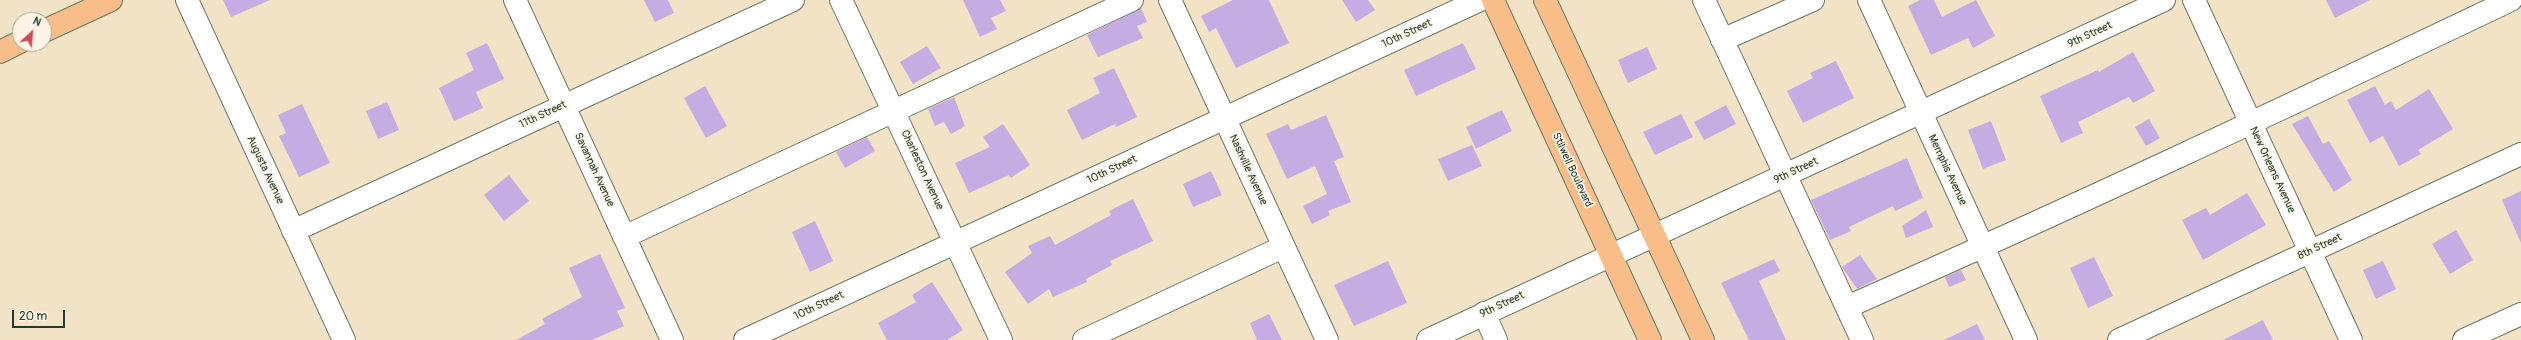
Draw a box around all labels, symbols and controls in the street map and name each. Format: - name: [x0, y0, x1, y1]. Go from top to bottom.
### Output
- north arrow: [12, 12, 52, 52]
- text: N: [31, 14, 43, 29]
- street label: 10th Street: [1380, 17, 1434, 51]
- street label: 9th Street: [2066, 19, 2114, 51]
- street label: 11th Street: [517, 98, 569, 132]
- street label: New Orleans Avenue: [2246, 125, 2298, 215]
- street label: Charleston Avenue: [898, 128, 946, 212]
- street label: Savannah Avenue: [571, 131, 617, 209]
- street label: Stilwell Boulevard: [1549, 131, 1595, 209]
- street label: Nashville Avenue: [1226, 133, 1270, 207]
- street label: Memphis Avenue: [1925, 133, 1969, 207]
- street label: Augusta Avenue: [243, 134, 287, 206]
- street label: 10th Street: [1085, 153, 1139, 187]
- street label: 9th Street: [1772, 155, 1820, 187]
- street label: 8th Street: [2296, 231, 2344, 263]
- street label: 10th Street: [792, 289, 846, 323]
- street label: 9th Street: [1478, 289, 1526, 321]
- scale bar: [14, 302, 67, 328]
- text: 20 m: [19, 309, 47, 324]

